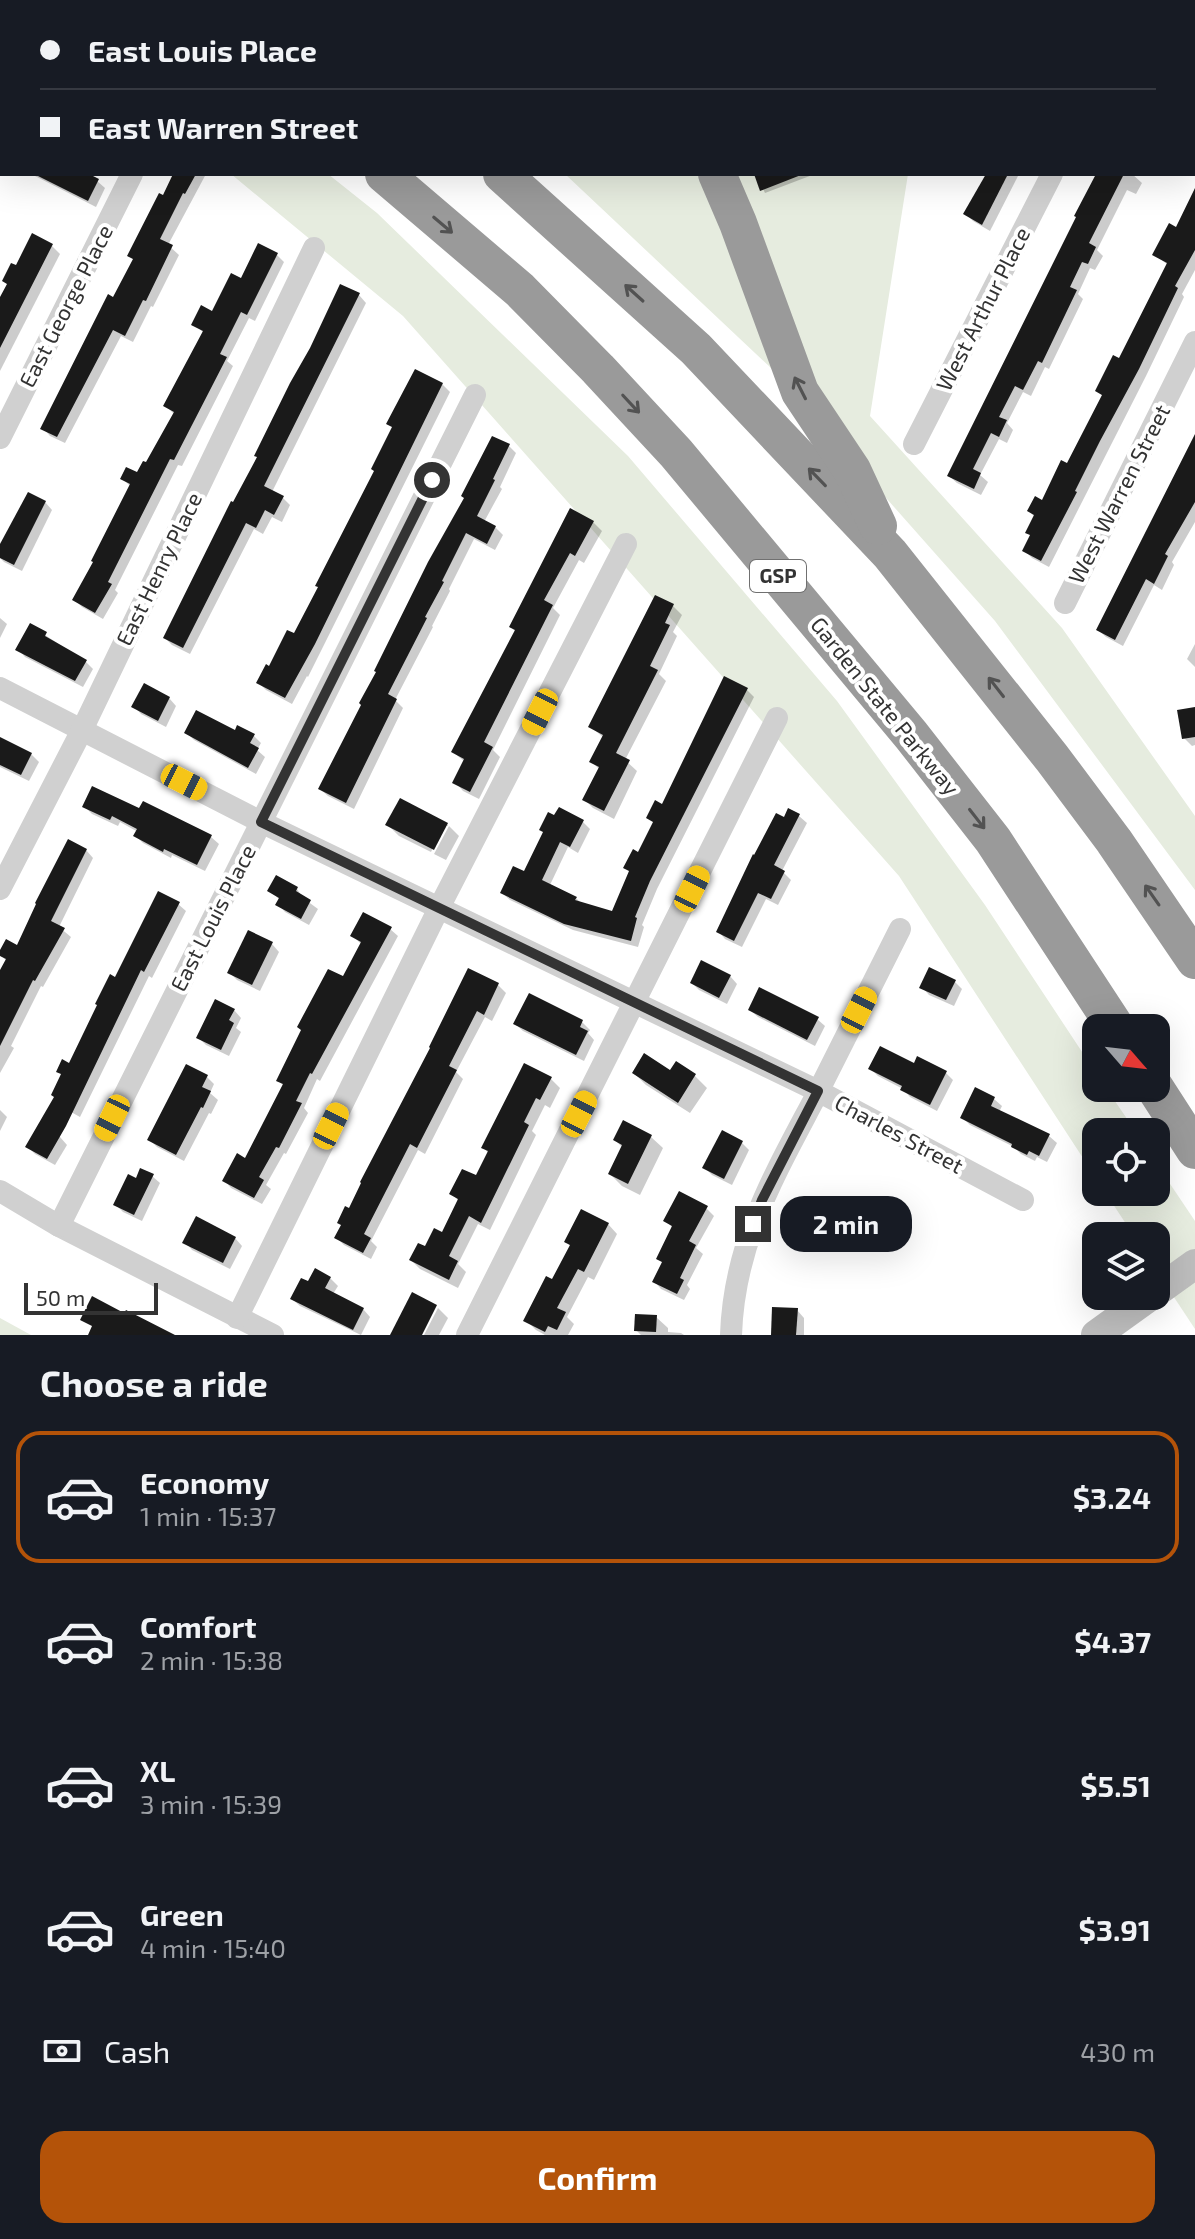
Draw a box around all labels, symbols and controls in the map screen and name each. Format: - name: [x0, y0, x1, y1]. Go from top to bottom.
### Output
- text: East Louis Place: [88, 32, 317, 68]
- text: East Warren Street: [88, 109, 358, 145]
- one-way arrow: [433, 216, 453, 234]
- street label: East George Place: [13, 220, 117, 391]
- street label: West Arthur Place: [930, 223, 1034, 394]
- one-way arrow: [624, 285, 644, 303]
- one-way arrow: [791, 377, 807, 401]
- one-way arrow: [621, 394, 640, 414]
- street label: West Warren Street: [1062, 400, 1174, 587]
- route start: [414, 462, 450, 498]
- one-way arrow: [809, 468, 827, 488]
- street label: East Henry Place: [110, 488, 206, 649]
- road number: GSP: [750, 560, 806, 592]
- street label: Garden State Parkway: [806, 611, 966, 800]
- one-way arrow: [987, 677, 1004, 698]
- car: [518, 685, 562, 739]
- car: [157, 760, 211, 804]
- one-way arrow: [968, 808, 985, 829]
- street label: East Louis Place: [164, 840, 260, 995]
- car: [671, 862, 713, 916]
- one-way arrow: [1144, 884, 1160, 906]
- car: [837, 983, 881, 1037]
- north arrow: [1082, 1014, 1170, 1102]
- map controls: [1082, 1014, 1170, 1310]
- car: [557, 1087, 601, 1141]
- street label: Charles Street: [831, 1088, 968, 1178]
- car: [91, 1091, 133, 1145]
- car: [310, 1099, 352, 1153]
- button: locate: [1082, 1118, 1170, 1206]
- callout: 2 min: [781, 1196, 913, 1252]
- route end: [735, 1206, 771, 1242]
- text: 2 min: [813, 1208, 879, 1239]
- button: layers: [1082, 1222, 1170, 1310]
- scale bar: [24, 1279, 158, 1315]
- text: 50 m: [36, 1284, 85, 1310]
- text: Choose a ride: [40, 1361, 268, 1404]
- icon: car: [44, 1461, 116, 1533]
- text: Economy: [140, 1464, 269, 1500]
- text: $3.24: [1073, 1479, 1151, 1515]
- text: 1 min · 15:37: [140, 1500, 276, 1531]
- icon: car: [44, 1605, 116, 1677]
- text: Comfort: [140, 1608, 257, 1644]
- text: $4.37: [1074, 1623, 1151, 1659]
- text: 2 min · 15:38: [140, 1644, 283, 1675]
- icon: car: [44, 1749, 116, 1821]
- text: XL: [140, 1752, 175, 1788]
- text: $5.51: [1080, 1767, 1151, 1803]
- text: 3 min · 15:39: [140, 1788, 282, 1819]
- icon: car: [44, 1893, 116, 1965]
- text: Green: [140, 1896, 224, 1932]
- text: $3.91: [1079, 1911, 1151, 1947]
- text: 4 min · 15:40: [140, 1932, 286, 1963]
- icon: cash: [40, 2029, 84, 2073]
- text: Cash: [104, 2033, 170, 2069]
- text: 430 m: [1080, 2036, 1155, 2067]
- button: Confirm: [40, 2131, 1155, 2223]

